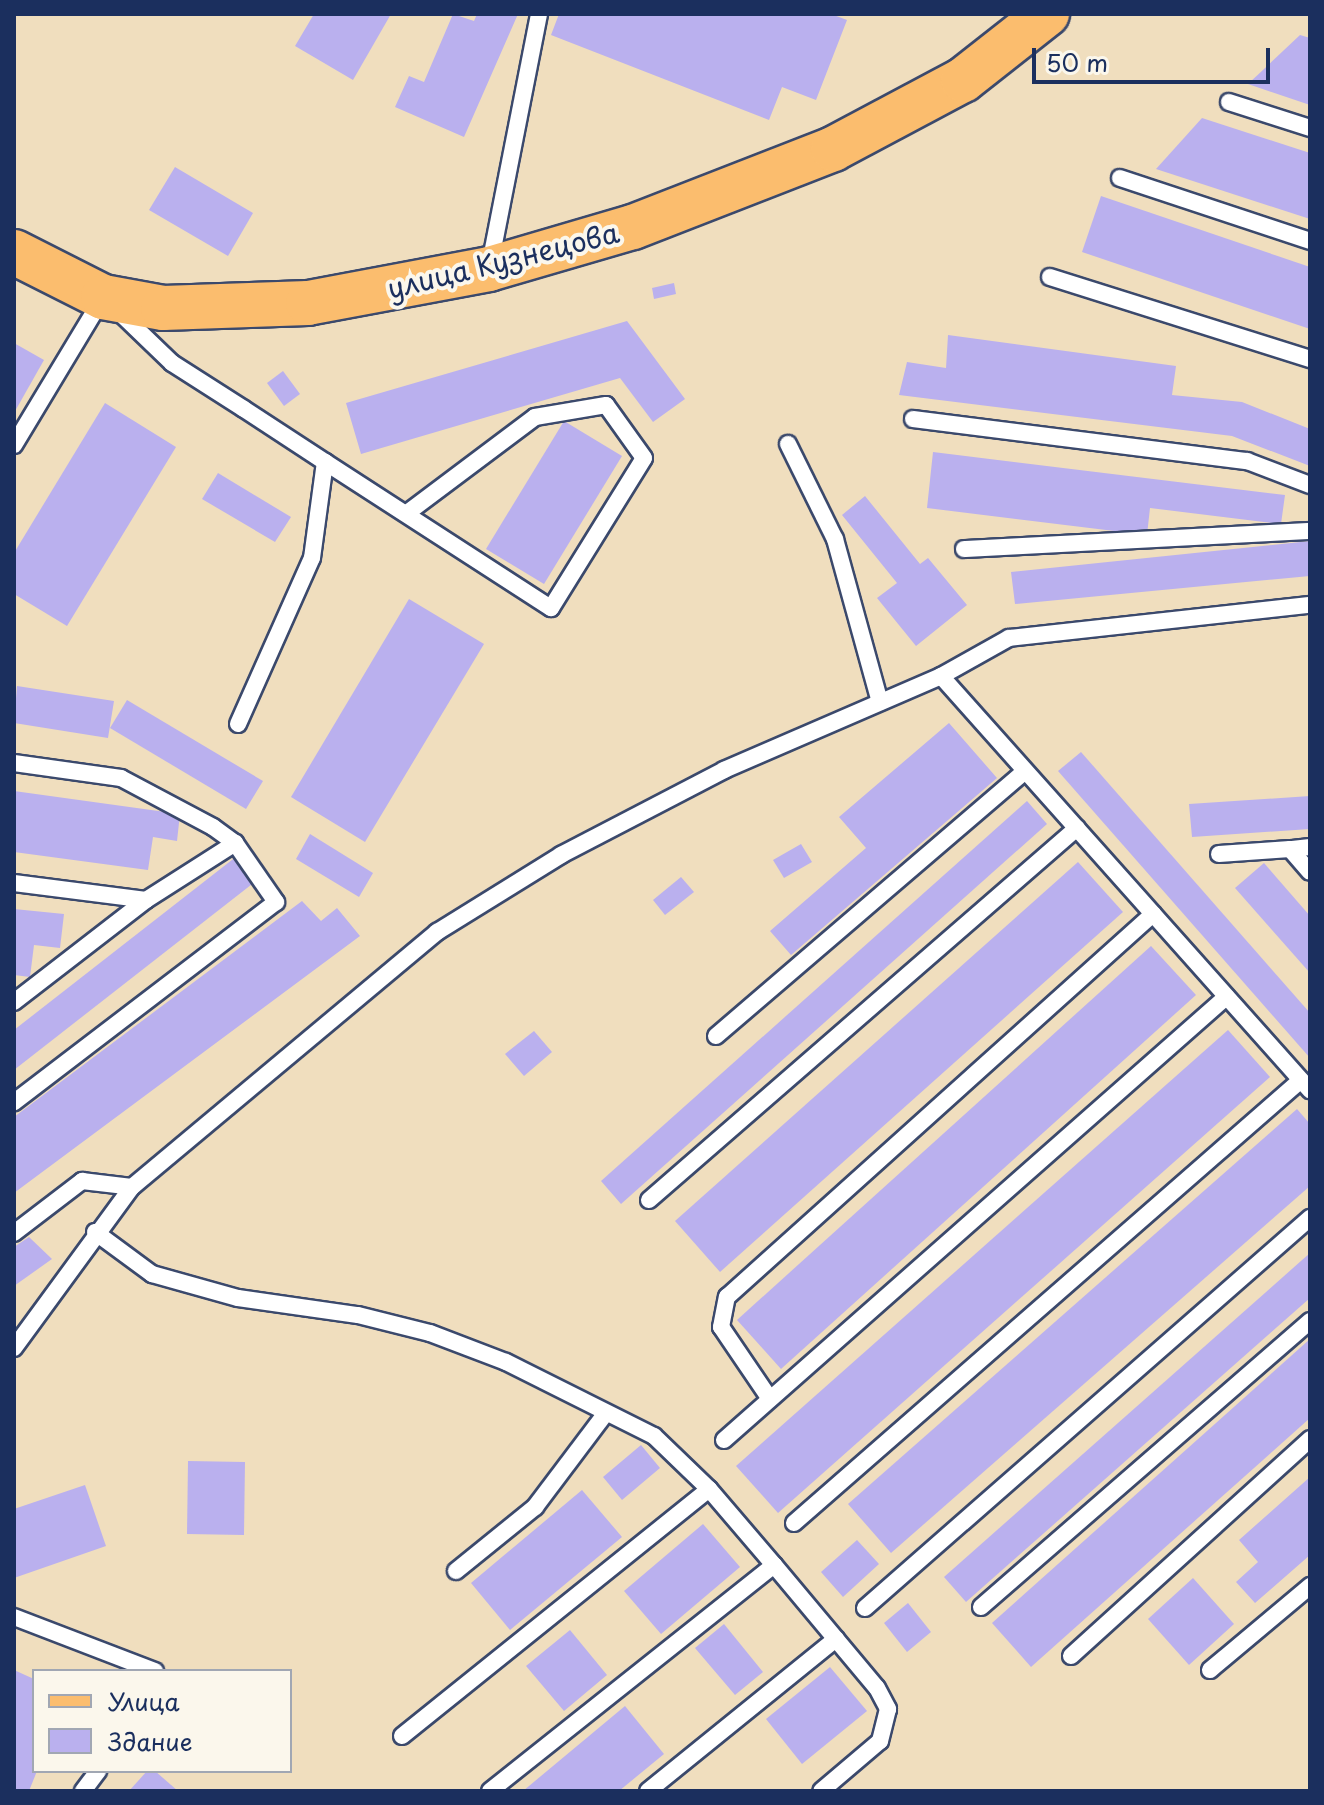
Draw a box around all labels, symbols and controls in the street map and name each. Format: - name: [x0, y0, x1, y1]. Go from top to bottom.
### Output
- scale bar: [1036, 32, 1274, 82]
- text: 50 m: [1046, 44, 1108, 80]
- street label: улица Кузнецова: [383, 215, 623, 305]
- legend: [32, 1669, 292, 1773]
- text: Улица: [108, 1683, 180, 1719]
- text: Здание: [108, 1723, 193, 1759]

